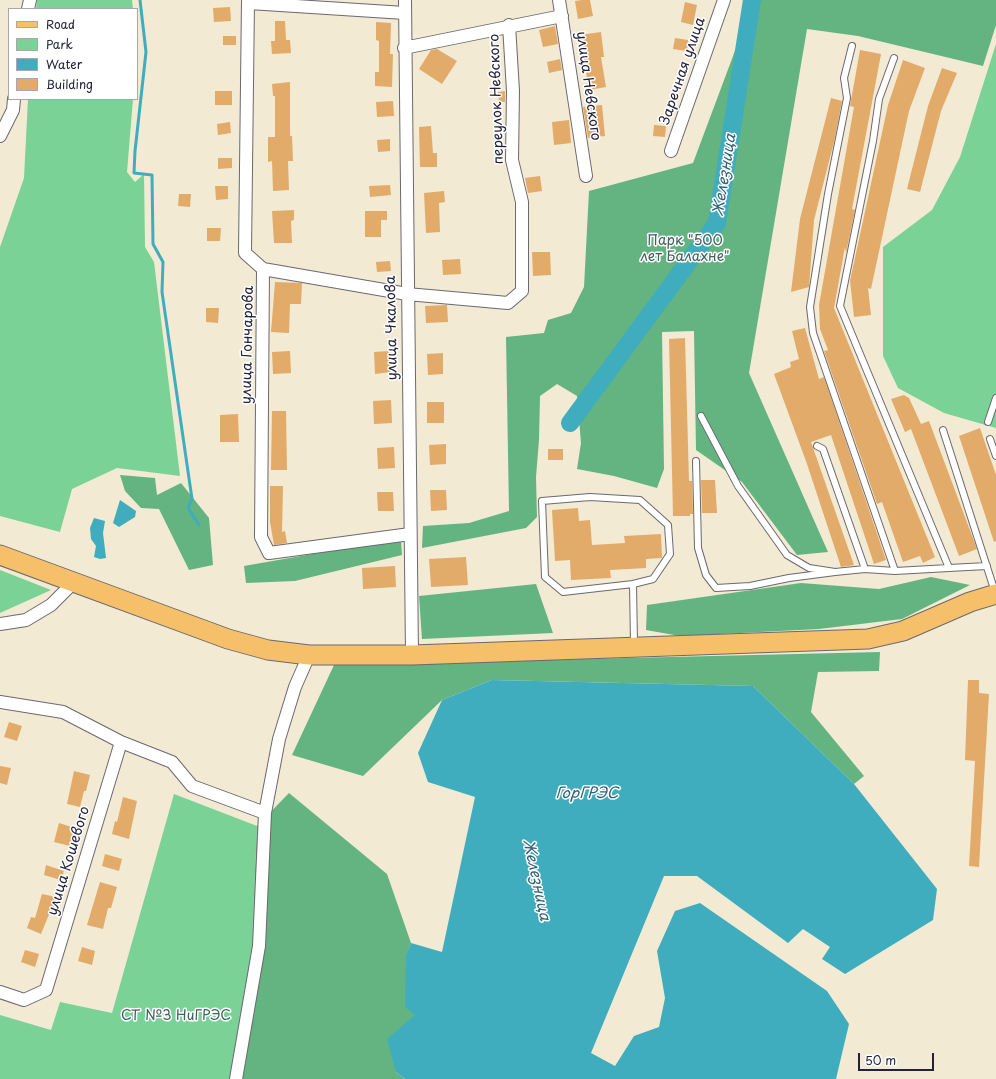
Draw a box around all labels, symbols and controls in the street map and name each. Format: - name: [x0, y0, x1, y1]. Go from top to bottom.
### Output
- legend: [8, 8, 138, 100]
- text: Road: [46, 15, 75, 33]
- street label: Заречная улица: [657, 15, 709, 127]
- street label: улица Невского: [572, 30, 604, 142]
- street label: переулок Невского: [486, 33, 508, 165]
- text: Park: [46, 35, 73, 53]
- text: Water: [46, 55, 82, 73]
- text: Building: [46, 75, 93, 93]
- water label: Железница: [710, 133, 740, 217]
- park label: Парк "500 лет Балахне": [640, 233, 730, 266]
- street label: улица Чкалова: [383, 275, 401, 381]
- street label: улица Гончарова: [239, 286, 257, 404]
- water label: ГорГРЭС: [556, 785, 618, 803]
- street label: улица Кошевого: [44, 804, 94, 918]
- water label: Железница: [519, 838, 553, 922]
- park label: СТ №3 НиГРЭС: [121, 1008, 231, 1024]
- scale bar: [860, 1045, 936, 1071]
- text: 50 m: [865, 1051, 896, 1069]

